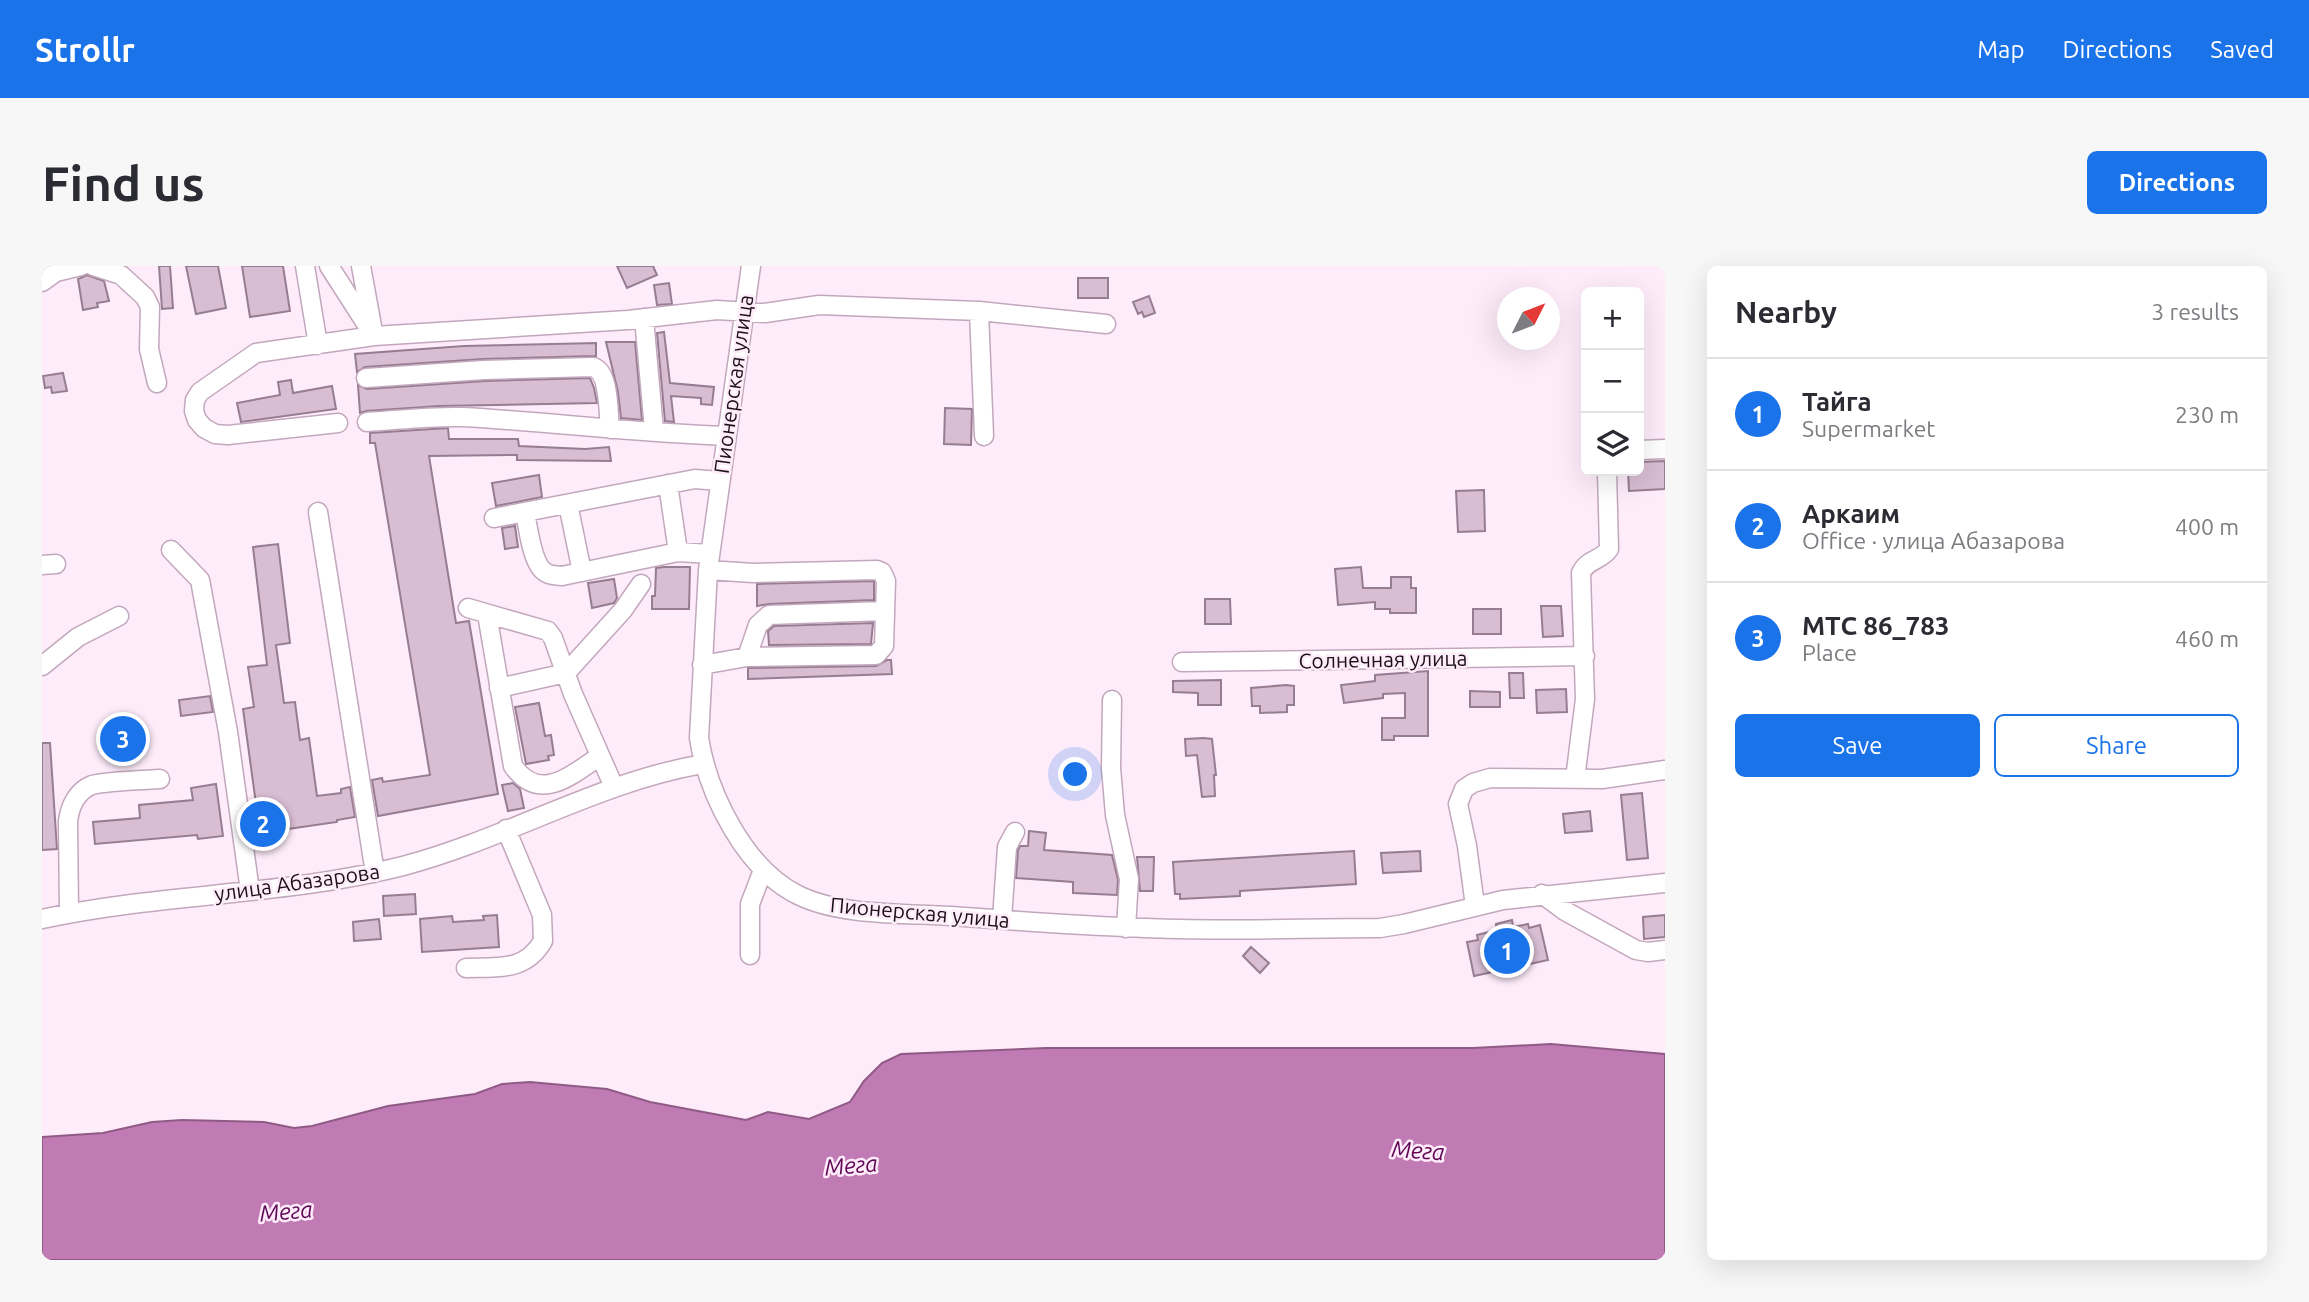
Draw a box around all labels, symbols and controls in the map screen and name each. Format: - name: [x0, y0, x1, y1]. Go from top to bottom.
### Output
- text: Strollr: [35, 31, 135, 68]
- text: Map: [1977, 36, 2024, 63]
- text: Directions: [2062, 36, 2172, 63]
- text: Saved: [2210, 36, 2274, 63]
- button: Directions: [2087, 151, 2267, 214]
- text: Find us: [42, 155, 205, 210]
- north arrow: [1497, 287, 1560, 350]
- map controls: [1581, 287, 1644, 476]
- button: +: [1581, 287, 1644, 350]
- street label: Пионерская улица: [709, 293, 757, 475]
- text: Nearby: [1735, 295, 1837, 329]
- text: 3 results: [2151, 299, 2239, 324]
- button: −: [1581, 350, 1644, 413]
- text: Тайга: [1802, 387, 1872, 416]
- text: 1: [1752, 402, 1764, 427]
- text: 230 m: [2175, 402, 2239, 427]
- button: layers: [1581, 413, 1644, 476]
- text: Supermarket: [1802, 416, 1935, 441]
- text: Аркаим: [1802, 499, 1900, 528]
- text: 2: [1752, 514, 1764, 539]
- text: 400 m: [2175, 514, 2239, 539]
- text: Office · улица Абазарова: [1802, 528, 2065, 553]
- text: МТС 86_783: [1802, 611, 1950, 640]
- text: 3: [1752, 626, 1764, 651]
- text: 460 m: [2175, 626, 2239, 651]
- text: Place: [1802, 640, 1857, 665]
- street label: Солнечная улица: [1298, 646, 1468, 672]
- pin: 3: [100, 713, 146, 765]
- button: Save: [1735, 714, 1980, 777]
- button: Share: [1994, 714, 2239, 777]
- your location: [1058, 757, 1092, 791]
- pin: 2: [240, 798, 286, 850]
- street label: улица Абазарова: [213, 859, 381, 905]
- street label: Пионерская улица: [829, 892, 1011, 932]
- pin: 1: [1484, 925, 1530, 977]
- water label: Мега: [1391, 1136, 1445, 1164]
- water label: Мега: [824, 1150, 878, 1180]
- water label: Мега: [259, 1196, 313, 1226]

